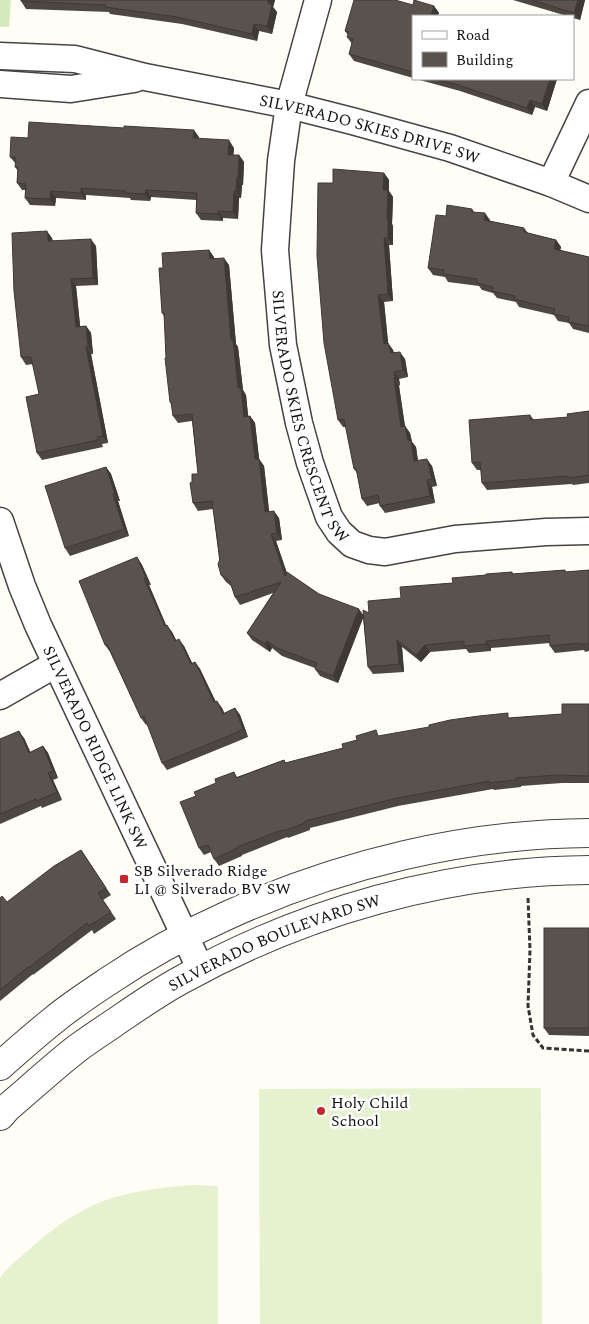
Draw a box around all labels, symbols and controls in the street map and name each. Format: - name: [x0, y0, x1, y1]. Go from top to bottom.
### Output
- legend: [412, 15, 574, 80]
- text: Road: [456, 24, 490, 47]
- text: Building: [456, 49, 513, 72]
- street label: SILVERADO SKIES DRIVE SW: [257, 89, 483, 171]
- street label: SILVERADO SKIES CRESCENT SW: [265, 289, 355, 549]
- street label: SILVERADO RIDGE LINK SW: [36, 642, 153, 854]
- place label: SB Silverado Ridge LI @ Silverado BV SW: [134, 859, 291, 901]
- marker: SB Silverado Ridge LI @ Silverado BV SW: [118, 873, 130, 885]
- street label: SILVERADO BOULEVARD SW: [164, 888, 384, 998]
- place label: Holy Child School: [331, 1091, 409, 1133]
- marker: Holy Child School: [315, 1105, 327, 1117]

